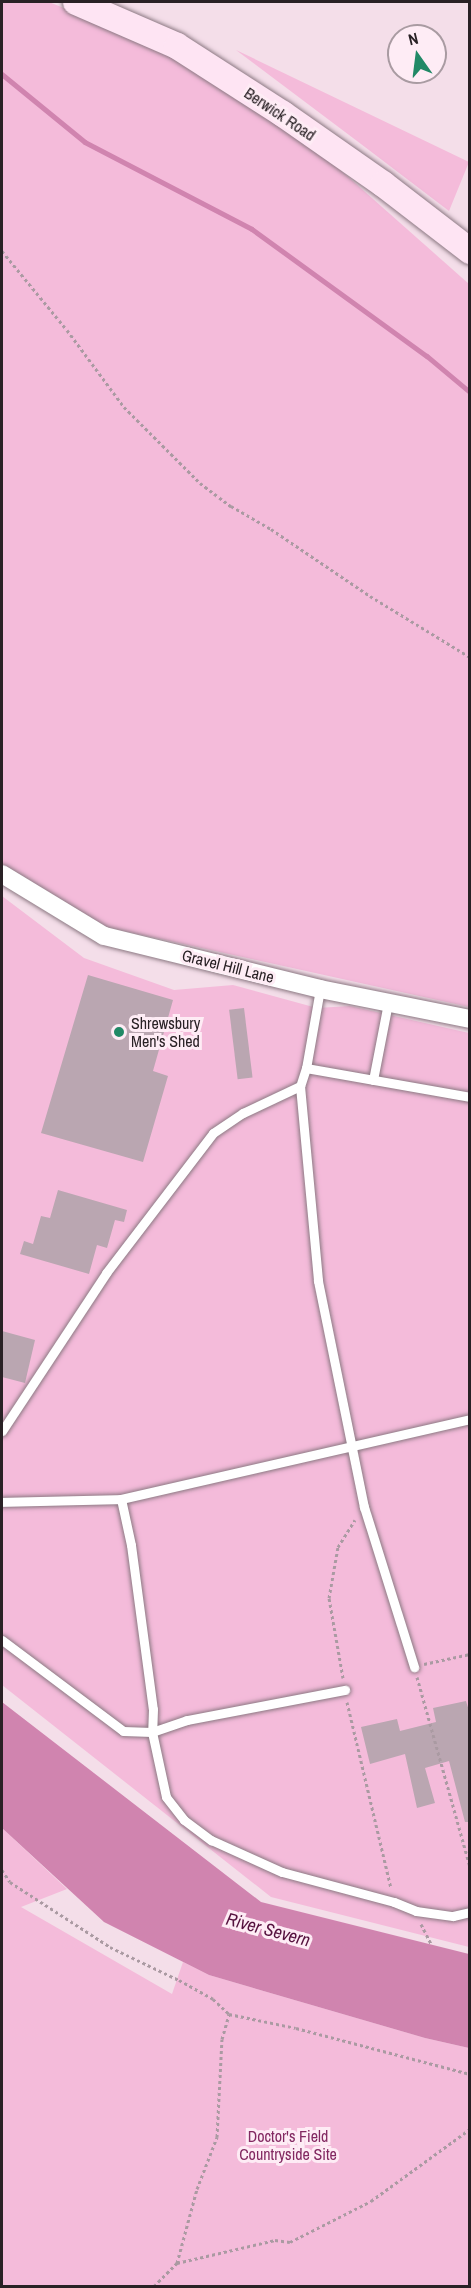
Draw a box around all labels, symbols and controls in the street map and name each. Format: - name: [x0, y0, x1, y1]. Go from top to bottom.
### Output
- north arrow: [387, 24, 447, 84]
- text: N: [406, 27, 420, 50]
- street label: Berwick Road: [241, 83, 319, 145]
- street label: Gravel Hill Lane: [180, 945, 276, 987]
- place label: Shrewsbury Men's Shed: [131, 1013, 200, 1051]
- marker: Shrewsbury Men's Shed: [112, 1025, 126, 1039]
- water label: River Severn: [224, 1908, 312, 1952]
- park label: Doctor's Field Countryside Site: [239, 2126, 337, 2164]

